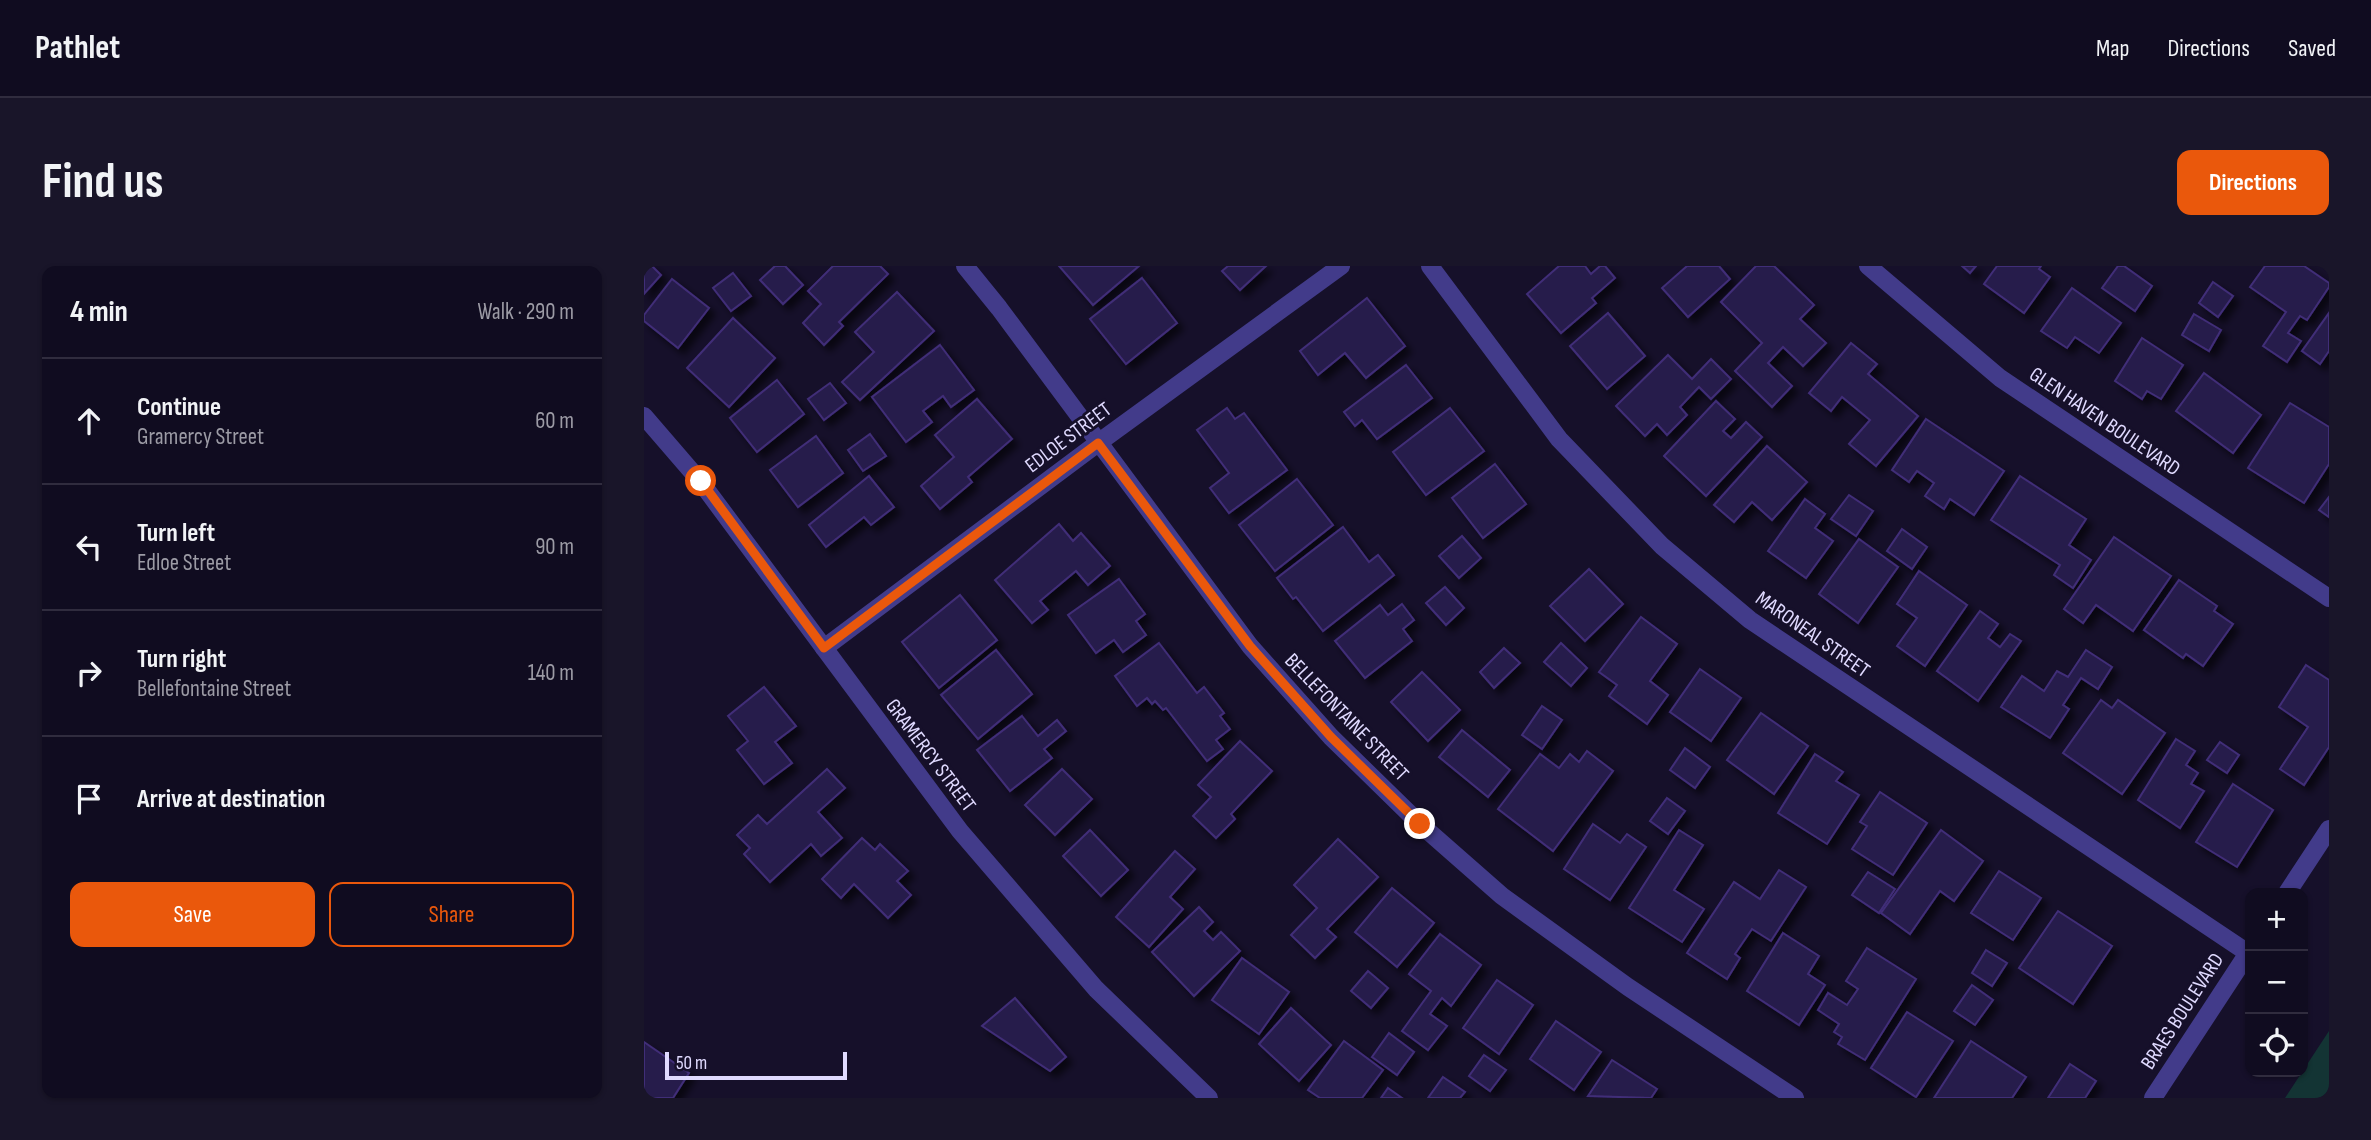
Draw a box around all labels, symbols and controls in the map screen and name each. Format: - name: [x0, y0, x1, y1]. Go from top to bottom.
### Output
- text: Pathlet: [35, 28, 120, 68]
- text: Map: [2096, 34, 2129, 63]
- text: Directions: [2167, 34, 2250, 63]
- text: Saved: [2288, 34, 2336, 63]
- button: Directions: [2177, 150, 2329, 215]
- text: Find us: [42, 153, 164, 212]
- text: 4 min: [70, 294, 128, 330]
- text: Walk · 290 m: [477, 298, 574, 326]
- street label: GLEN HAVEN BOULEVARD: [2025, 362, 2185, 481]
- text: Continue: [137, 392, 221, 423]
- street label: EDLOE STREET: [1020, 397, 1117, 478]
- icon: ahead: [70, 402, 108, 440]
- text: 60 m: [535, 407, 574, 435]
- text: Gramercy Street: [137, 423, 264, 451]
- route start: [685, 465, 716, 496]
- text: Turn left: [137, 518, 215, 549]
- icon: left: [70, 528, 108, 566]
- text: 90 m: [535, 533, 574, 561]
- text: Edloe Street: [137, 549, 231, 577]
- street label: MARONEAL STREET: [1751, 586, 1875, 683]
- text: Turn right: [137, 644, 226, 675]
- street label: BELLEFONTAINE STREET: [1279, 648, 1414, 787]
- icon: right: [70, 654, 108, 692]
- text: 140 m: [528, 659, 574, 687]
- text: Bellefontaine Street: [137, 675, 291, 703]
- street label: GRAMERCY STREET: [880, 694, 981, 817]
- icon: arrive: [70, 780, 108, 818]
- text: Arrive at destination: [137, 784, 325, 815]
- route end: [1404, 808, 1435, 839]
- button: Save: [70, 882, 315, 947]
- button: Share: [329, 882, 574, 947]
- map controls: [2245, 888, 2308, 1077]
- button: +: [2245, 888, 2308, 951]
- street label: BRAES BOULEVARD: [2136, 949, 2229, 1074]
- button: −: [2245, 951, 2308, 1014]
- button: locate: [2245, 1014, 2308, 1077]
- scale bar: [665, 1049, 847, 1081]
- text: 50 m: [676, 1052, 707, 1075]

